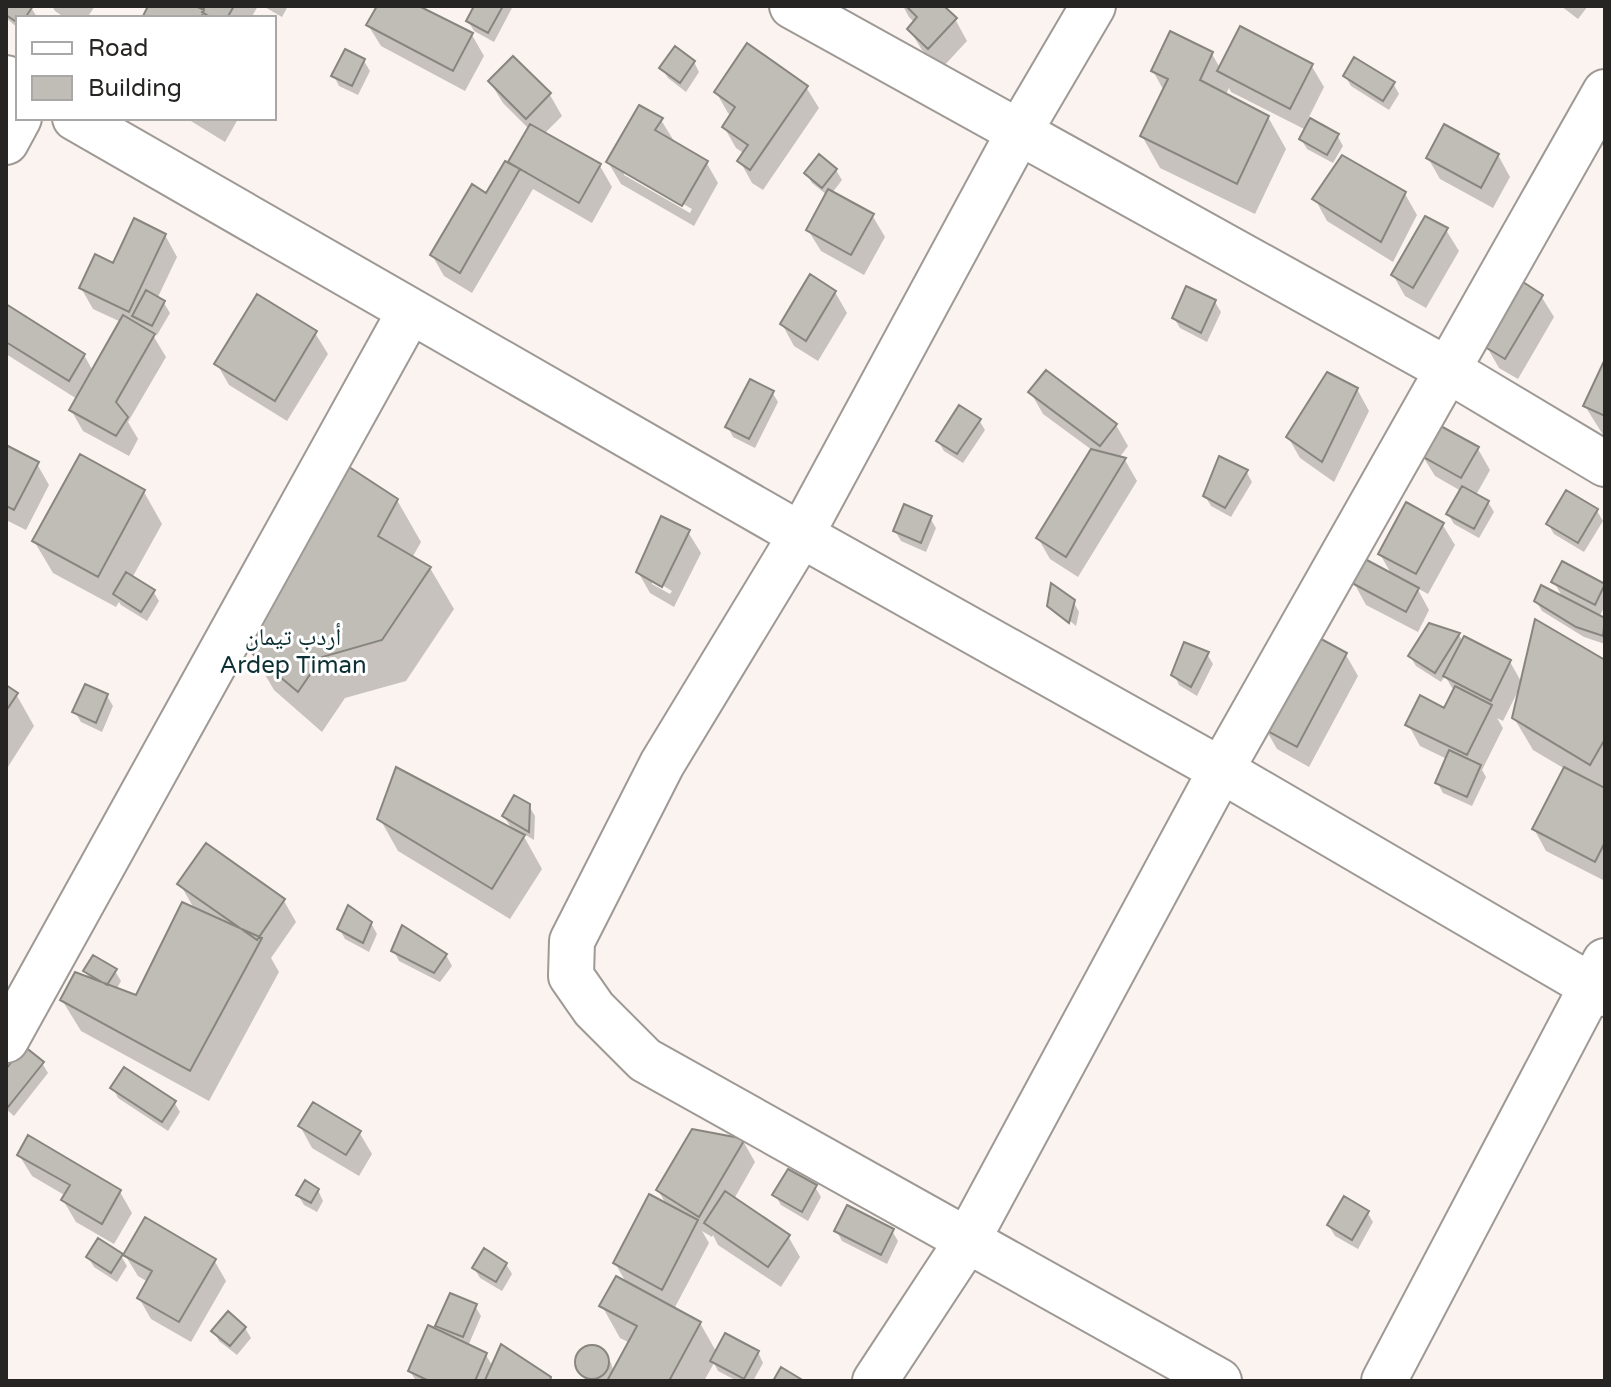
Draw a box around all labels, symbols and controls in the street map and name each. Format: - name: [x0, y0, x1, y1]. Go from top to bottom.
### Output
- legend: [16, 16, 276, 120]
- text: Road: [88, 34, 148, 63]
- text: Building: [88, 74, 182, 103]
- district label: أردب تيمان Ardep Timan: [219, 623, 367, 680]

